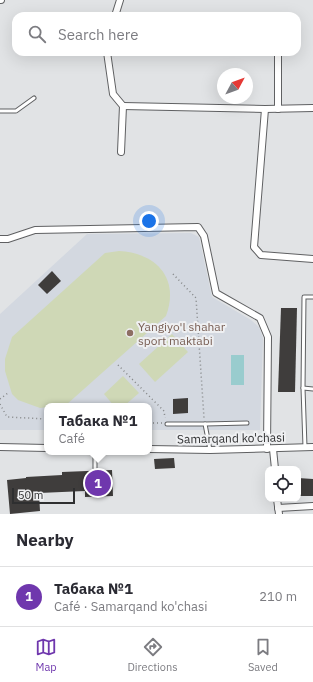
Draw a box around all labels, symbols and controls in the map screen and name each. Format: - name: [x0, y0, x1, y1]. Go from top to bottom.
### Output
- search box: [12, 12, 301, 56]
- icon: search: [26, 23, 48, 45]
- text: Search here: [58, 25, 138, 44]
- north arrow: [217, 68, 253, 104]
- your location: [139, 211, 159, 231]
- place label: Yangiyo'l shahar sport maktabi: [138, 319, 226, 348]
- marker: Yangiyo'l shahar sport maktabi: [125, 328, 135, 338]
- popup: [44, 403, 152, 455]
- text: Табака №1: [59, 411, 137, 430]
- text: Café: [59, 430, 85, 447]
- street label: Samarqand ko'chasi: [177, 430, 285, 446]
- map controls: [265, 466, 301, 502]
- button: locate: [265, 466, 301, 502]
- pin: 1: [85, 468, 111, 498]
- scale bar: [12, 486, 75, 505]
- text: 50 m: [18, 488, 43, 502]
- text: Nearby: [16, 529, 74, 551]
- text: Табака №1: [54, 579, 133, 598]
- text: 1: [25, 588, 33, 605]
- text: 210 m: [259, 588, 297, 605]
- text: Café · Samarqand ko'chasi: [54, 598, 208, 615]
- tab: Map: [35, 636, 57, 674]
- tab: Directions: [127, 636, 178, 674]
- tab: Saved: [248, 636, 278, 674]

